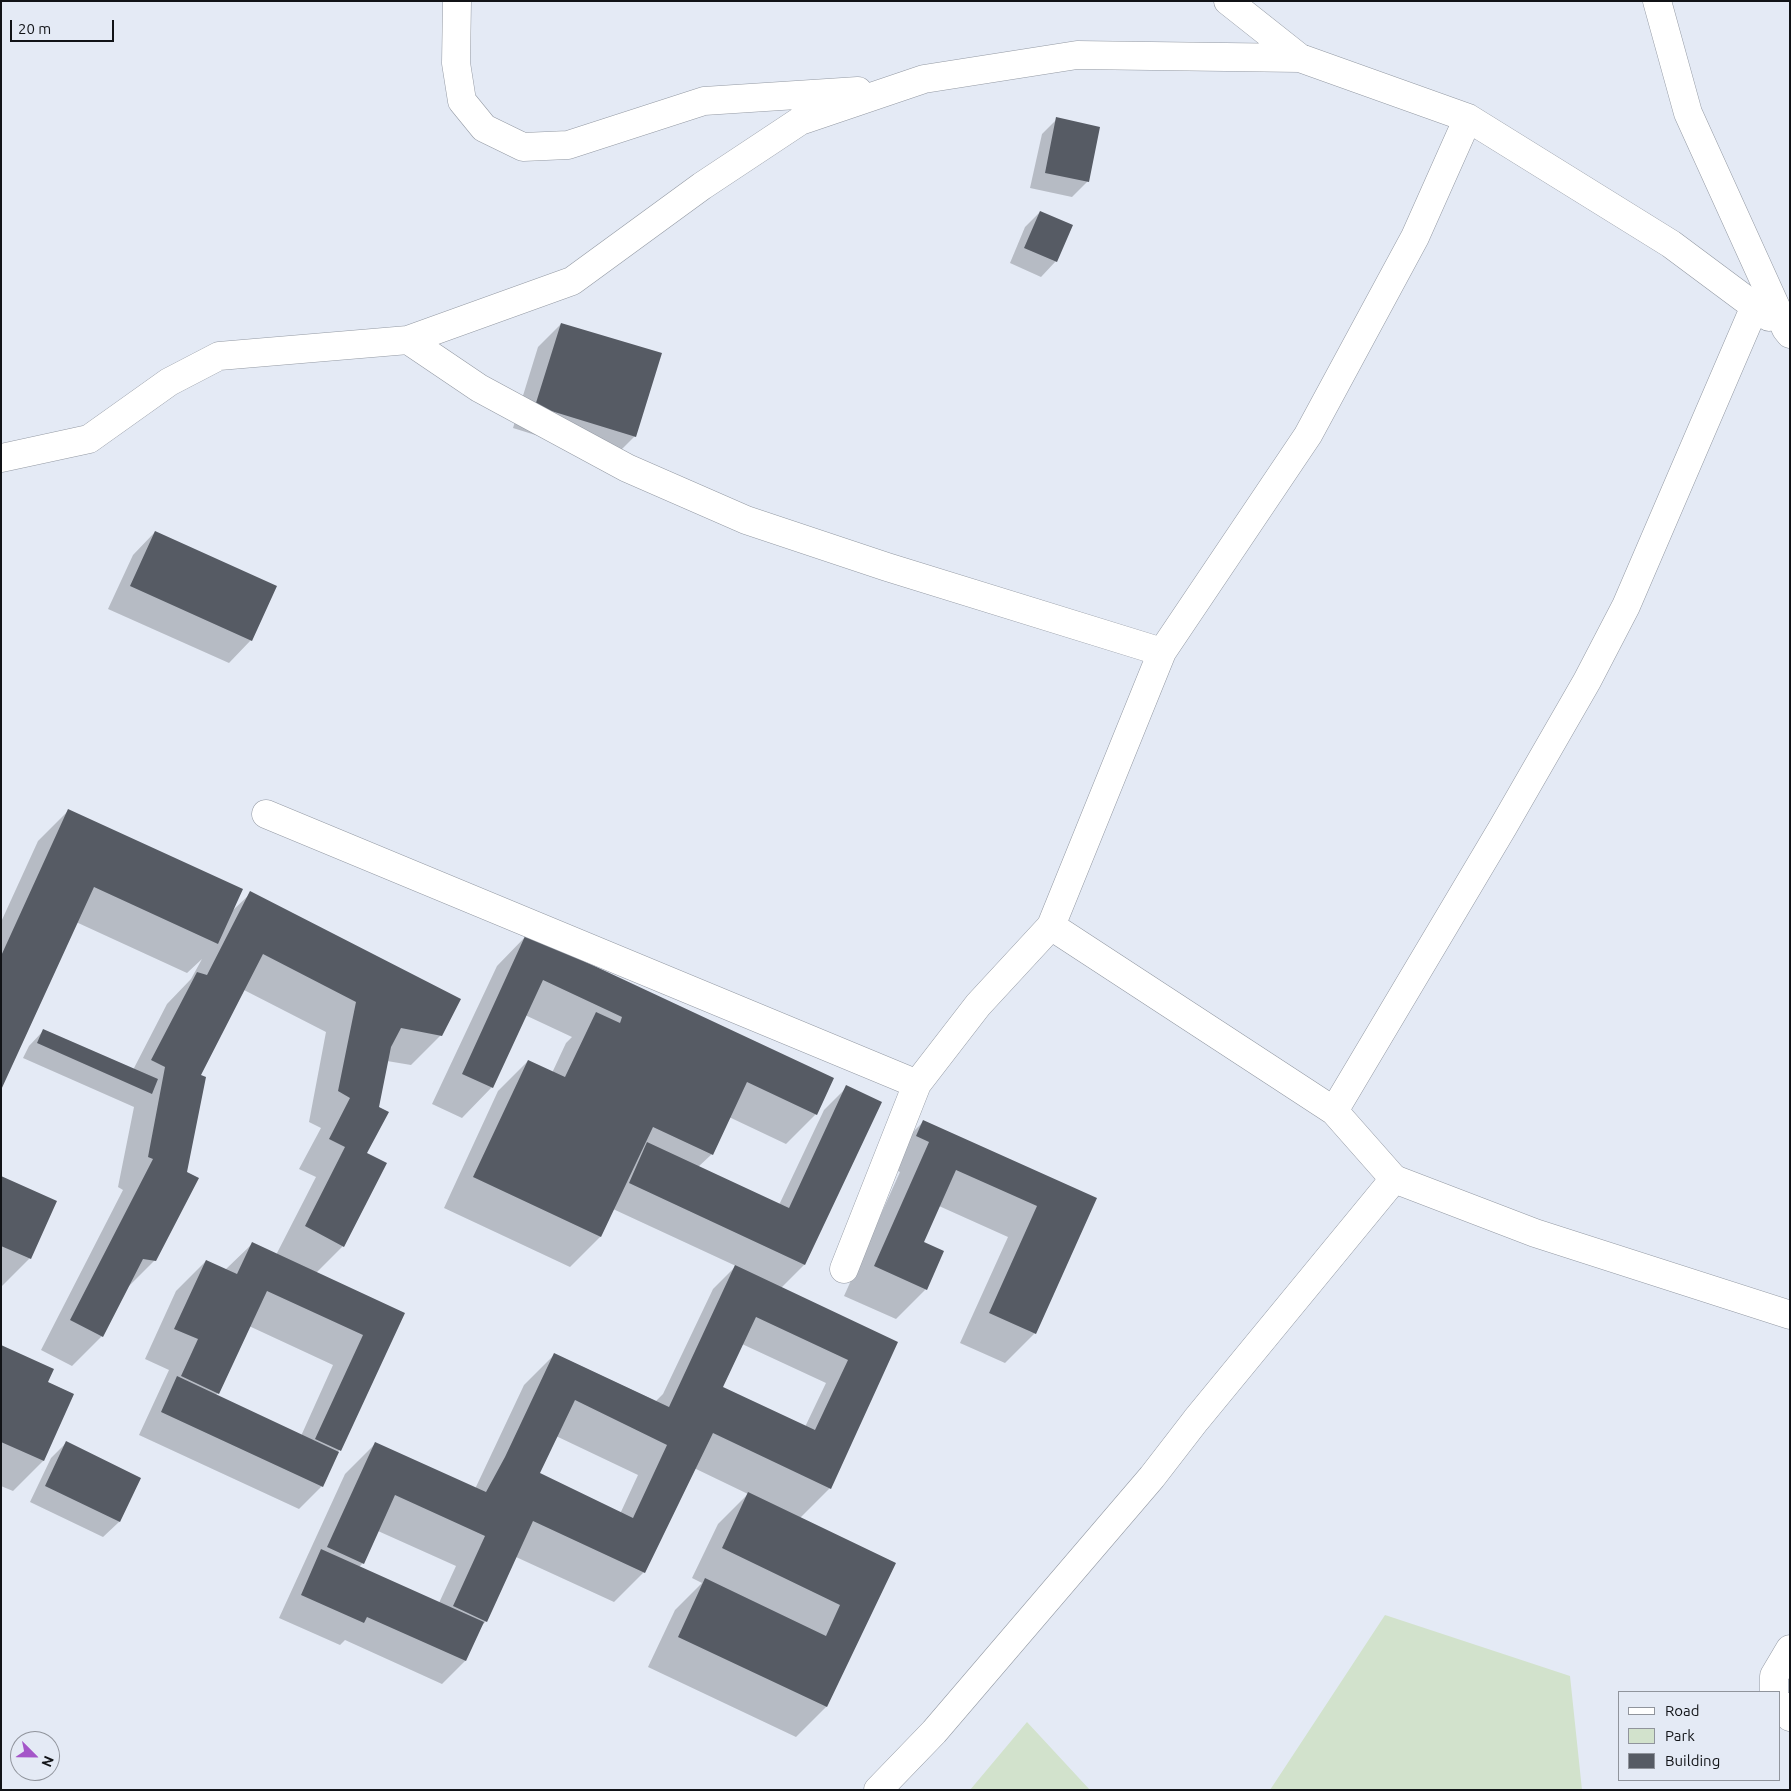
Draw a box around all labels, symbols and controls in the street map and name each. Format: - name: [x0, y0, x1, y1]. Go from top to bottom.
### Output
- scale bar: [12, 10, 116, 42]
- text: 20 m: [18, 20, 51, 37]
- legend: [1618, 1691, 1781, 1781]
- text: Road: [1665, 1702, 1700, 1719]
- text: Park: [1665, 1727, 1695, 1744]
- north arrow: [10, 1731, 60, 1781]
- text: Building: [1665, 1752, 1720, 1769]
- text: N: [38, 1754, 57, 1769]

